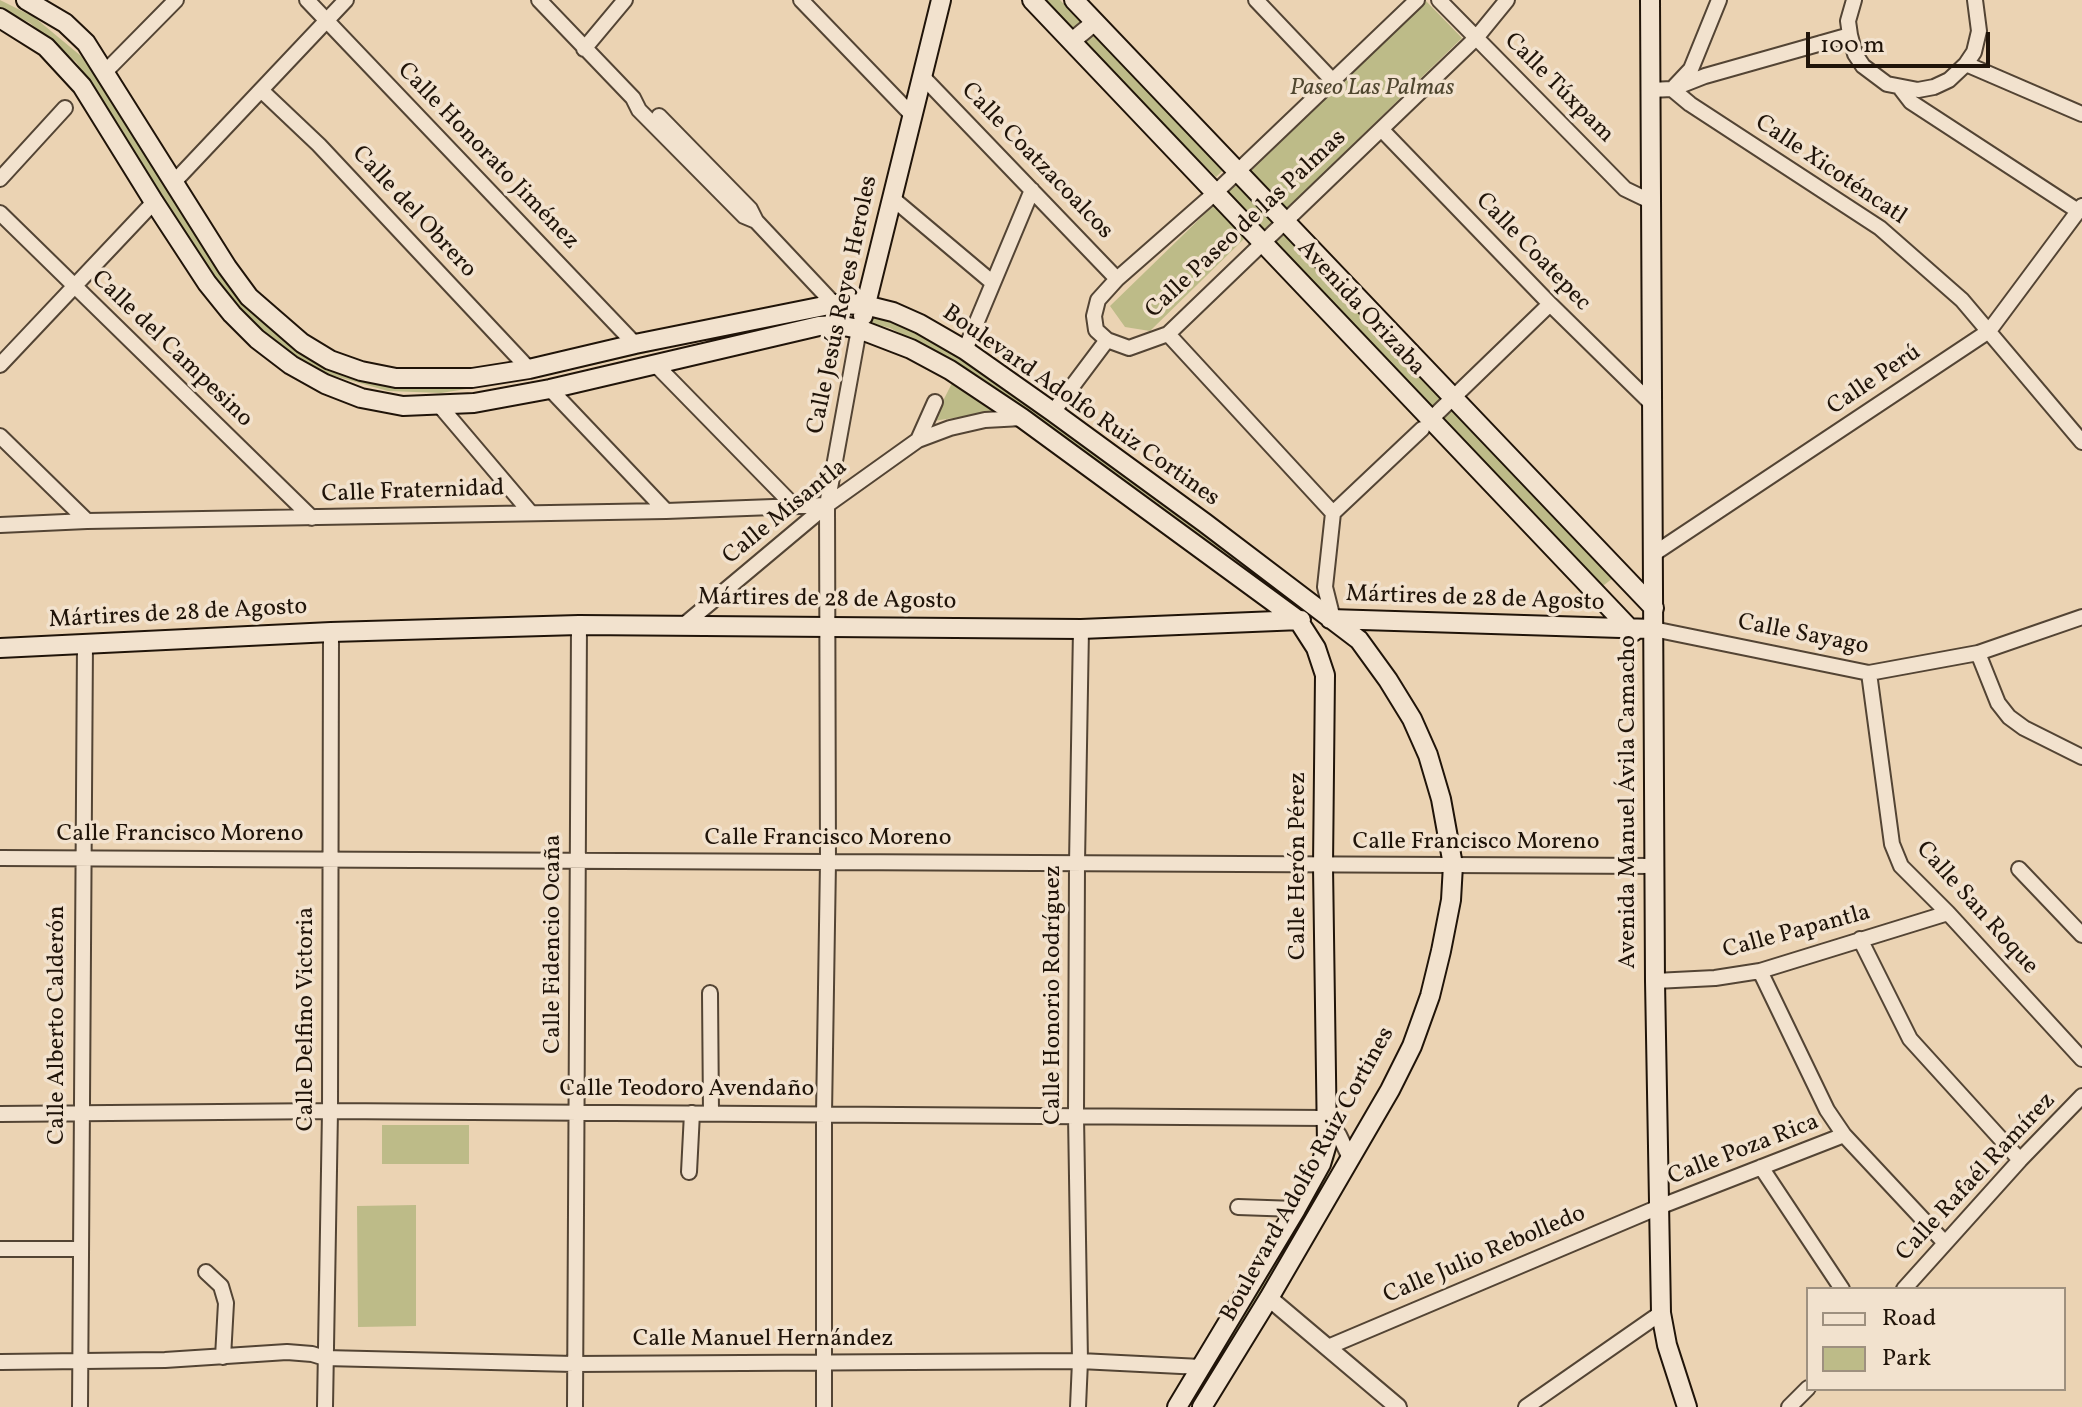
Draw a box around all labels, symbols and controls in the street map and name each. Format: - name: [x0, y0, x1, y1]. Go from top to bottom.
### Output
- scale bar: [1810, 16, 1994, 66]
- street label: Calle Túxpam: [1497, 28, 1619, 150]
- text: 100 m: [1820, 29, 1885, 63]
- street label: Calle Honorato Jiménez: [390, 57, 584, 257]
- park label: Paseo Las Palmas: [1290, 76, 1454, 104]
- street label: Calle Coatzacoalcos: [954, 78, 1118, 246]
- street label: Calle Xicoténcatl: [1749, 110, 1911, 232]
- street label: Calle Paseo de las Palmas: [1141, 125, 1353, 325]
- street label: Calle del Obrero: [345, 141, 481, 285]
- street label: Calle Jesús Reyes Heroles: [803, 173, 885, 437]
- street label: Calle Coatepec: [1468, 188, 1596, 318]
- street label: Avenida Orizaba: [1290, 235, 1430, 383]
- street label: Calle del Campesino: [84, 265, 258, 435]
- street label: Boulevard Adolfo Ruiz Cortines: [936, 300, 1224, 514]
- street label: Calle Perú: [1823, 339, 1927, 423]
- street label: Calle Misantla: [718, 454, 854, 572]
- street label: Calle Fraternidad: [321, 475, 505, 511]
- street label: Mártires de 28 de Agosto: [1345, 581, 1605, 619]
- street label: Mártires de 28 de Agosto: [697, 584, 957, 618]
- street label: Mártires de 28 de Agosto: [48, 594, 308, 636]
- street label: Calle Sayago: [1735, 609, 1871, 663]
- street label: Avenida Manuel Ávila Camacho: [1616, 635, 1644, 969]
- street label: Calle Herón Pérez: [1286, 772, 1314, 960]
- street label: Calle Francisco Moreno: [57, 822, 303, 850]
- street label: Calle Francisco Moreno: [705, 826, 951, 854]
- street label: Calle Francisco Moreno: [1353, 830, 1599, 858]
- street label: Calle Fidencio Ocaña: [541, 834, 569, 1054]
- street label: Calle San Roque: [1909, 836, 2043, 982]
- street label: Calle Honorio Rodríguez: [1041, 865, 1069, 1125]
- street label: Calle Papantla: [1720, 899, 1874, 967]
- street label: Calle Alberto Calderón: [45, 905, 73, 1145]
- street label: Calle Delfino Victoria: [294, 907, 322, 1131]
- street label: Boulevard Adolfo Ruiz Cortines: [1216, 1023, 1402, 1327]
- street label: Calle Teodoro Avendaño: [560, 1077, 814, 1105]
- street label: Calle Rafaél Ramírez: [1891, 1088, 2063, 1268]
- street label: Calle Poza Rica: [1664, 1109, 1824, 1193]
- street label: Calle Julio Rebolledo: [1380, 1200, 1590, 1312]
- legend: [1806, 1287, 2066, 1391]
- text: Road: [1882, 1302, 1936, 1336]
- street label: Calle Manuel Hernández: [633, 1327, 893, 1355]
- text: Park: [1882, 1342, 1931, 1376]

